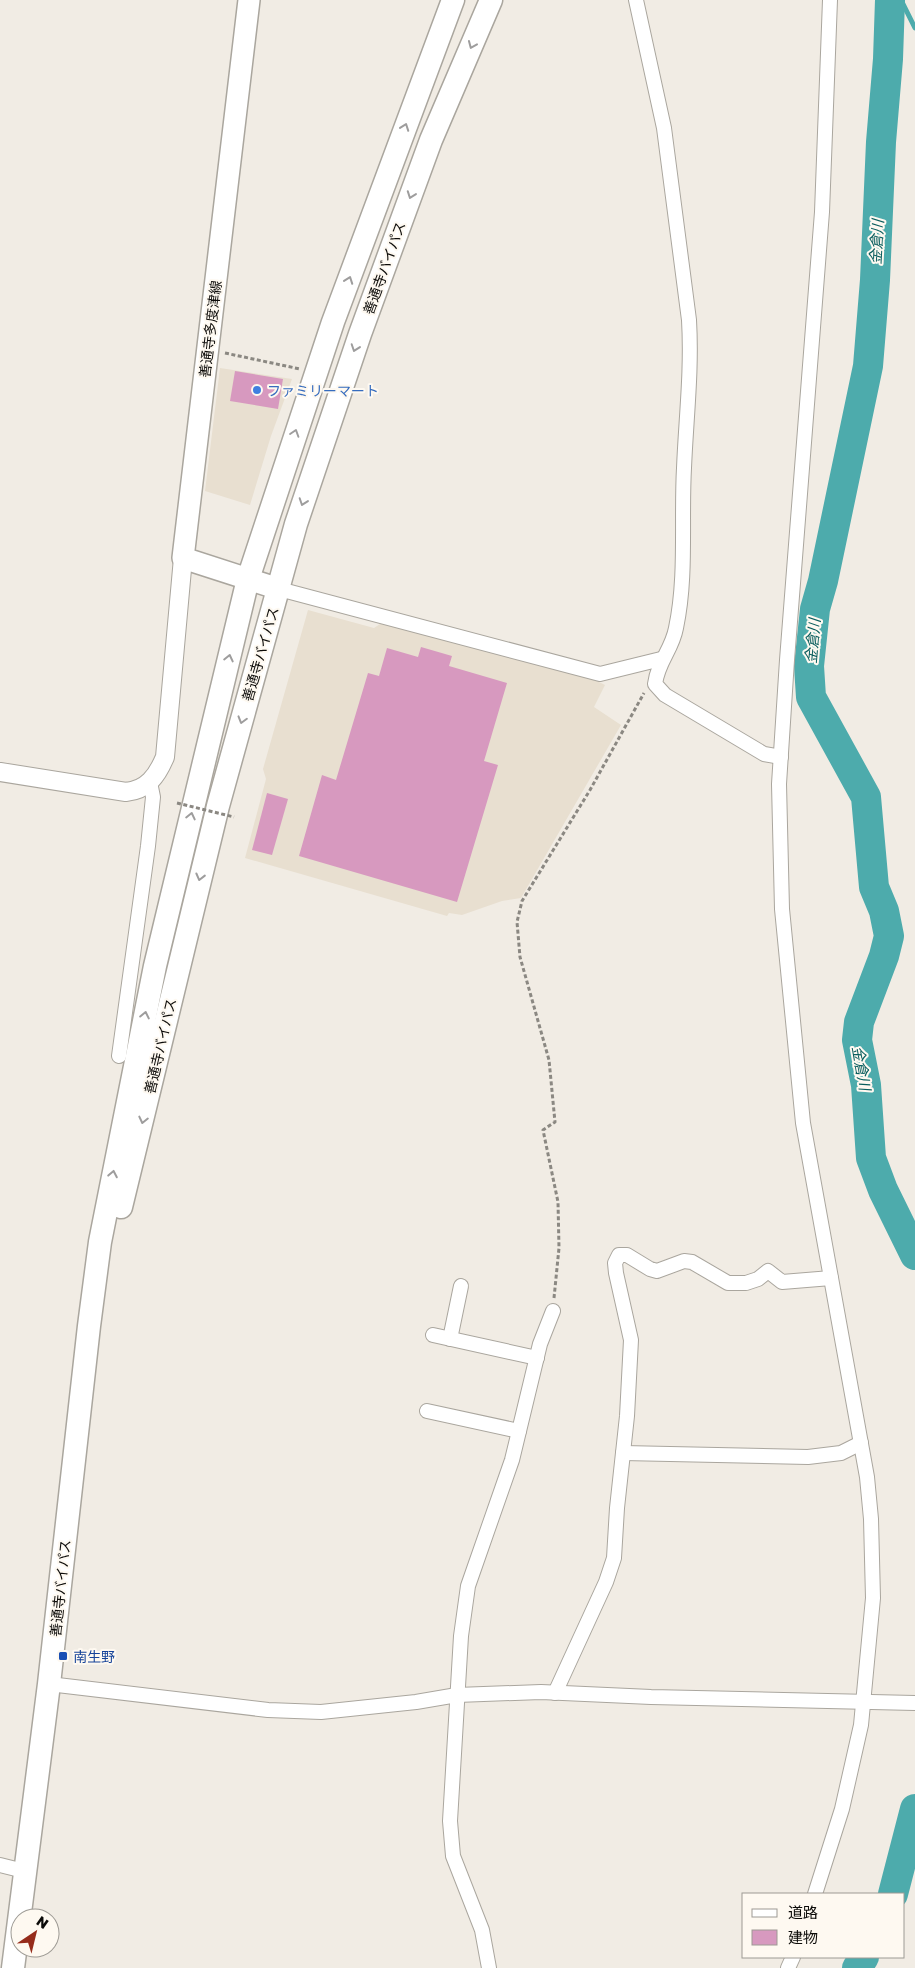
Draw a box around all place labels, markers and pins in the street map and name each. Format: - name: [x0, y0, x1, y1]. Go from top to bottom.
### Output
- place label: ファミリーマート: [267, 382, 379, 399]
- marker: ファミリーマート: [251, 384, 263, 396]
- place label: 南生野: [73, 1648, 115, 1665]
- marker: 南生野: [57, 1650, 69, 1662]

